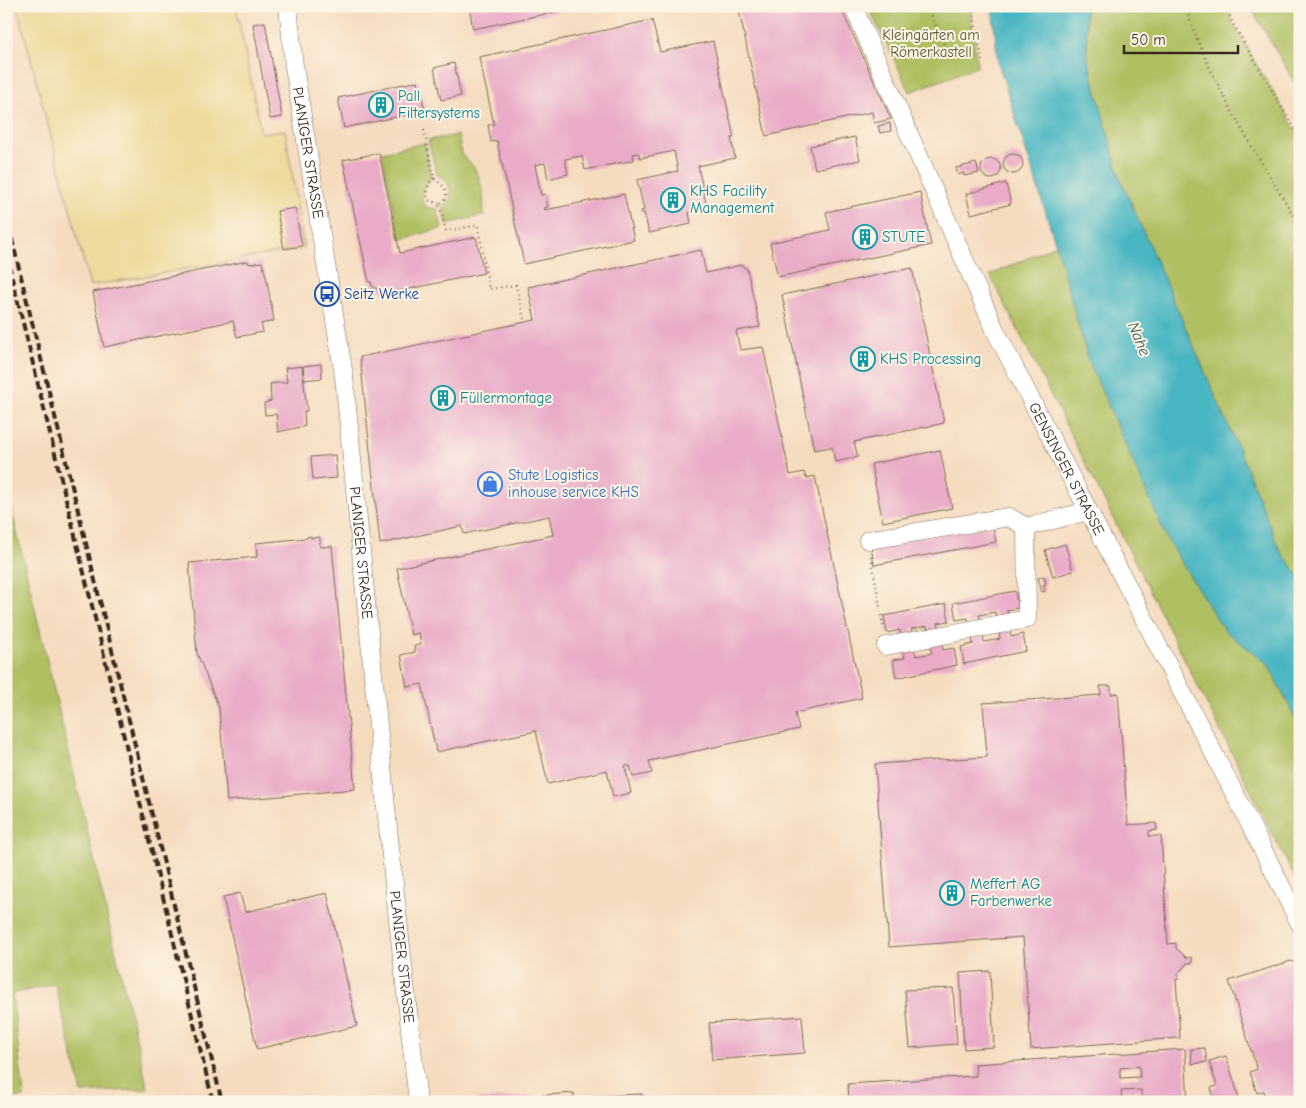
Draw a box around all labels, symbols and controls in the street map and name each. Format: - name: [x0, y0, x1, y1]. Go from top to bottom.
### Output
- scale bar: [1124, 22, 1237, 54]
- park label: Kleingärten am Römerkastell: [882, 26, 980, 61]
- text: 50 m: [1131, 31, 1166, 49]
- street label: PLANIGER STRASSE: [288, 85, 327, 220]
- place label: Pall Filtersystems: [398, 87, 480, 122]
- building icon: Pall Filtersystems: [368, 92, 394, 118]
- place label: KHS Facility Management: [690, 182, 775, 217]
- building icon: KHS Facility Management: [660, 187, 686, 213]
- building icon: STUTE: [852, 224, 878, 250]
- place label: STUTE: [882, 228, 925, 246]
- bus stop icon: Seitz Werke: [314, 281, 340, 307]
- place label: Seitz Werke: [344, 285, 419, 303]
- water label: Nahe: [1124, 319, 1154, 359]
- building icon: KHS Processing: [850, 346, 876, 372]
- place label: KHS Processing: [880, 350, 981, 368]
- building icon: Füllermontage: [430, 385, 456, 411]
- place label: Füllermontage: [460, 389, 553, 407]
- street label: GENSINGER STRASSE: [1025, 399, 1108, 538]
- place label: Stute Logistics inhouse service KHS: [508, 466, 639, 501]
- shop icon: Stute Logistics inhouse service KHS: [477, 471, 503, 497]
- street label: PLANIGER STRASSE: [346, 486, 377, 620]
- place label: Meffert AG Farbenwerke: [970, 875, 1052, 910]
- building icon: Meffert AG Farbenwerke: [939, 880, 965, 906]
- street label: PLANIGER STRASSE: [386, 890, 418, 1024]

